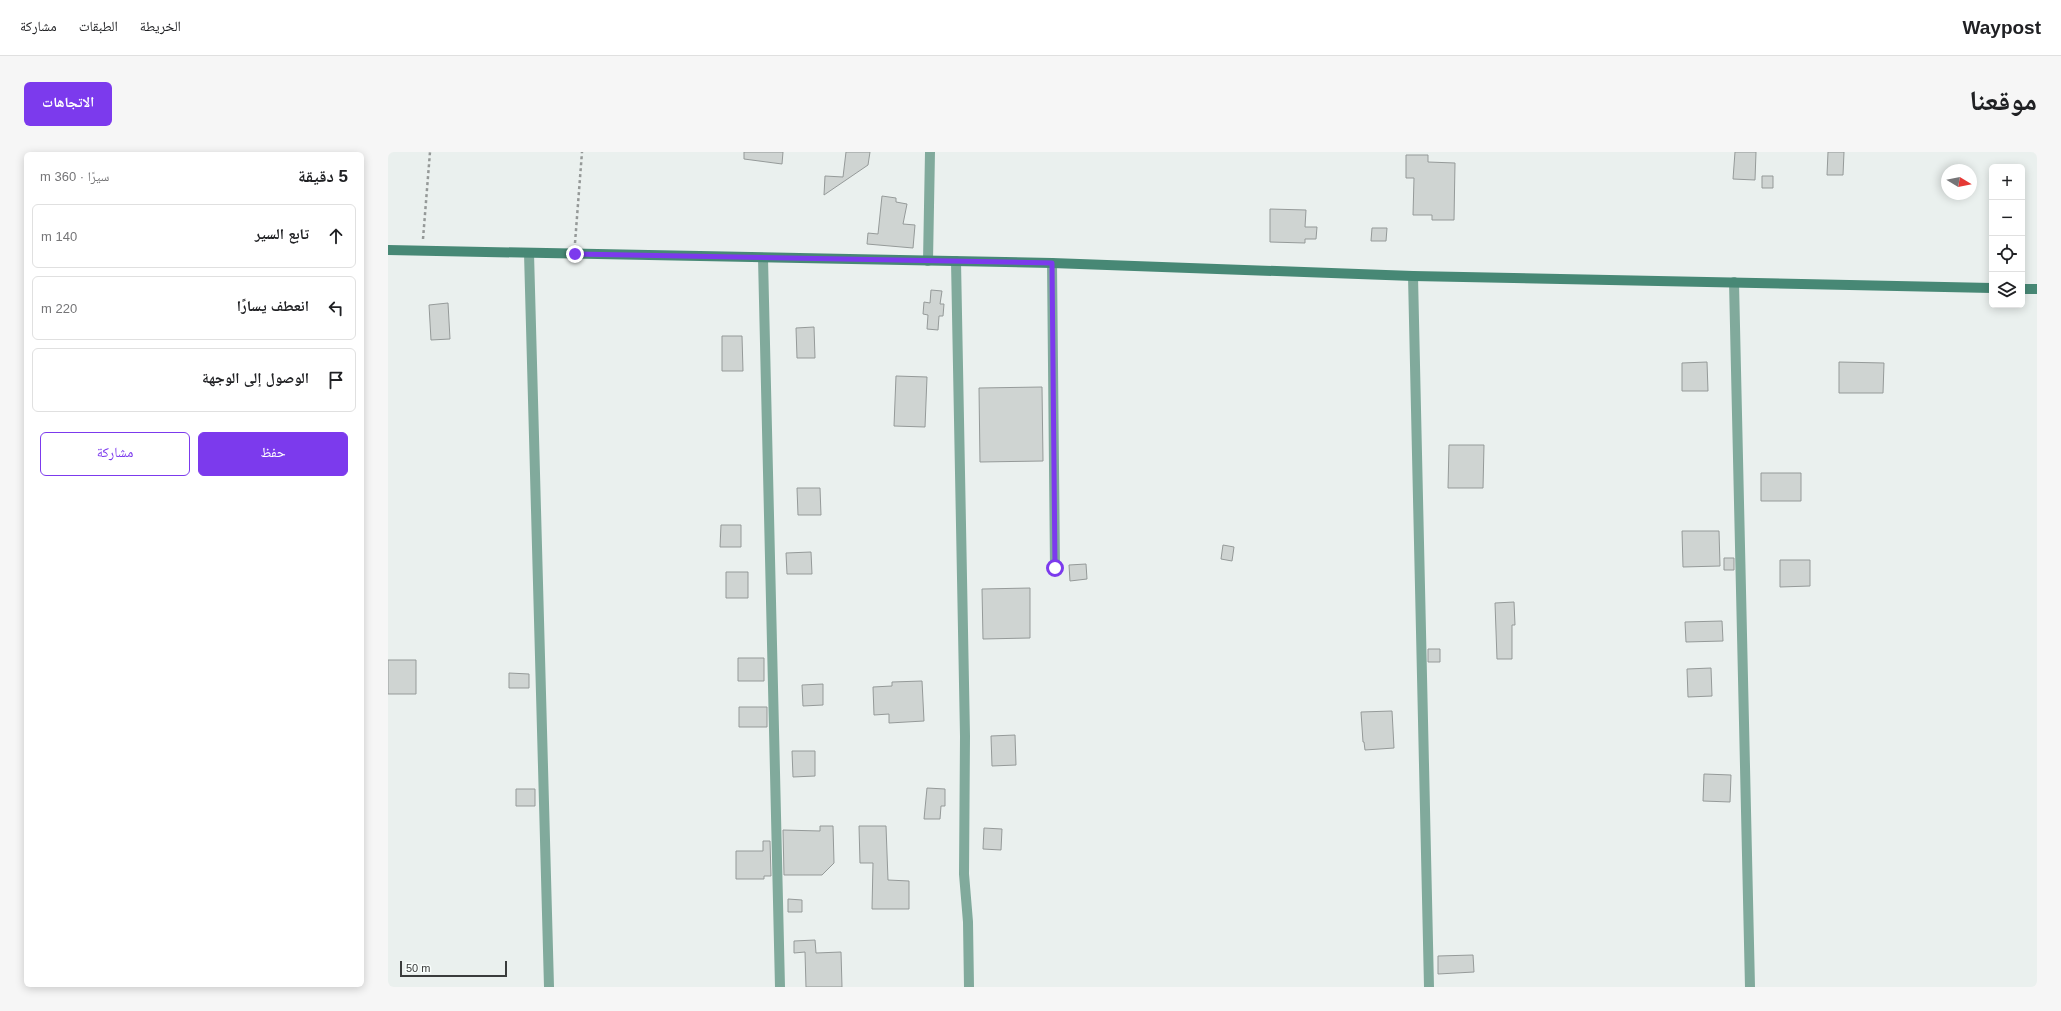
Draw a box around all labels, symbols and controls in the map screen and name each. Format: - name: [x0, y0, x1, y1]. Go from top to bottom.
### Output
- text: Waypost: [1963, 17, 2041, 38]
- text: مشاركة: [20, 18, 57, 34]
- text: الطبقات: [79, 18, 118, 34]
- text: الخريطة: [140, 18, 181, 34]
- button: الاتجاهات: [24, 82, 112, 126]
- text: موقعنا: [1969, 85, 2037, 116]
- north arrow: [1941, 164, 1977, 200]
- map controls: [1989, 164, 2025, 308]
- button: +: [1989, 164, 2025, 200]
- text: 5 دقيقة: [298, 167, 348, 186]
- text: سيرًا · 360 m: [40, 169, 109, 184]
- button: −: [1989, 200, 2025, 236]
- text: تابع السير: [255, 225, 309, 242]
- icon: ahead: [325, 225, 347, 247]
- text: 140 m: [41, 229, 77, 244]
- button: locate: [1989, 236, 2025, 272]
- route end: [566, 245, 584, 263]
- button: layers: [1989, 272, 2025, 308]
- text: انعطف يسارًا: [237, 297, 309, 314]
- icon: left: [325, 297, 347, 319]
- text: 220 m: [41, 301, 77, 316]
- text: الوصول إلى الوجهة: [202, 369, 309, 386]
- icon: arrive: [325, 369, 347, 391]
- button: مشاركة: [40, 432, 190, 476]
- button: حفظ: [198, 432, 348, 476]
- route start: [1046, 559, 1064, 577]
- scale bar: [400, 959, 507, 978]
- text: 50 m: [406, 962, 430, 974]

